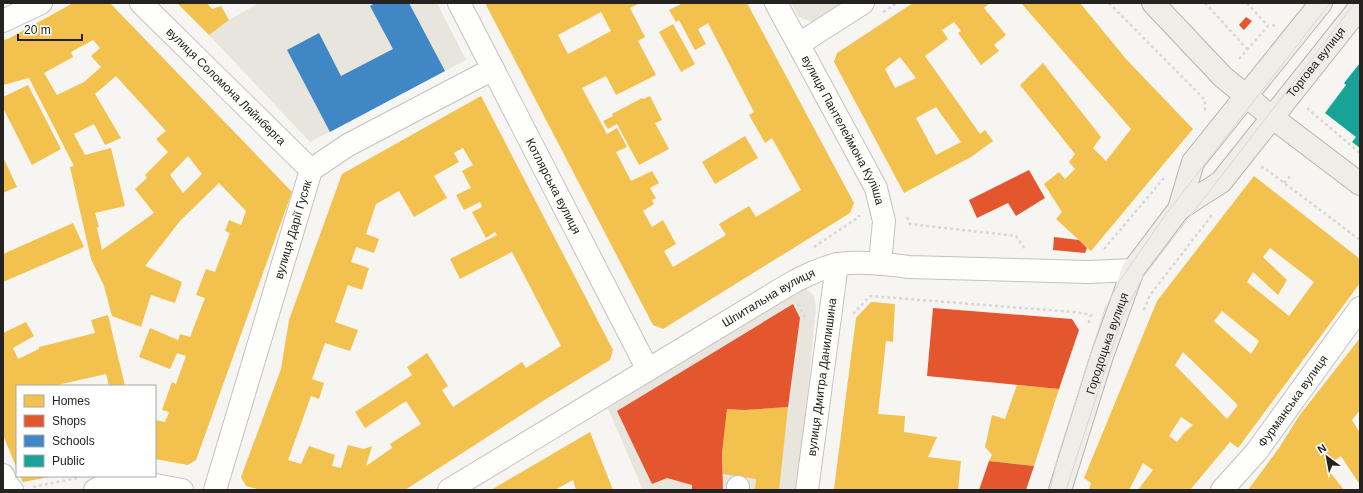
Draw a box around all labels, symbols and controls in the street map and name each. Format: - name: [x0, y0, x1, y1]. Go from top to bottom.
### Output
- scale bar: [18, 16, 82, 42]
- text: 20 m: [24, 23, 51, 37]
- street label: Торгова вулиця: [1284, 24, 1348, 100]
- street label: вулиця Соломона Ляйнберга: [163, 25, 289, 148]
- street label: вулиця Пантелеймона Куліша: [799, 53, 887, 207]
- street label: Котлярська вулиця: [523, 136, 584, 236]
- street label: вулиця Дарії Гусяк: [272, 178, 315, 281]
- street label: Шпитальна вулиця: [720, 266, 817, 330]
- street label: Городоцька вулиця: [1083, 291, 1131, 396]
- street label: вулиця Дмитра Данилишина: [805, 297, 839, 457]
- street label: Фурманська вулиця: [1255, 352, 1331, 450]
- legend: [16, 385, 156, 477]
- text: Homes: [52, 394, 90, 408]
- text: Shops: [52, 414, 86, 428]
- text: Schools: [52, 434, 95, 448]
- north arrow: [1307, 437, 1347, 477]
- text: N: [1315, 441, 1328, 456]
- text: Public: [52, 454, 85, 468]

